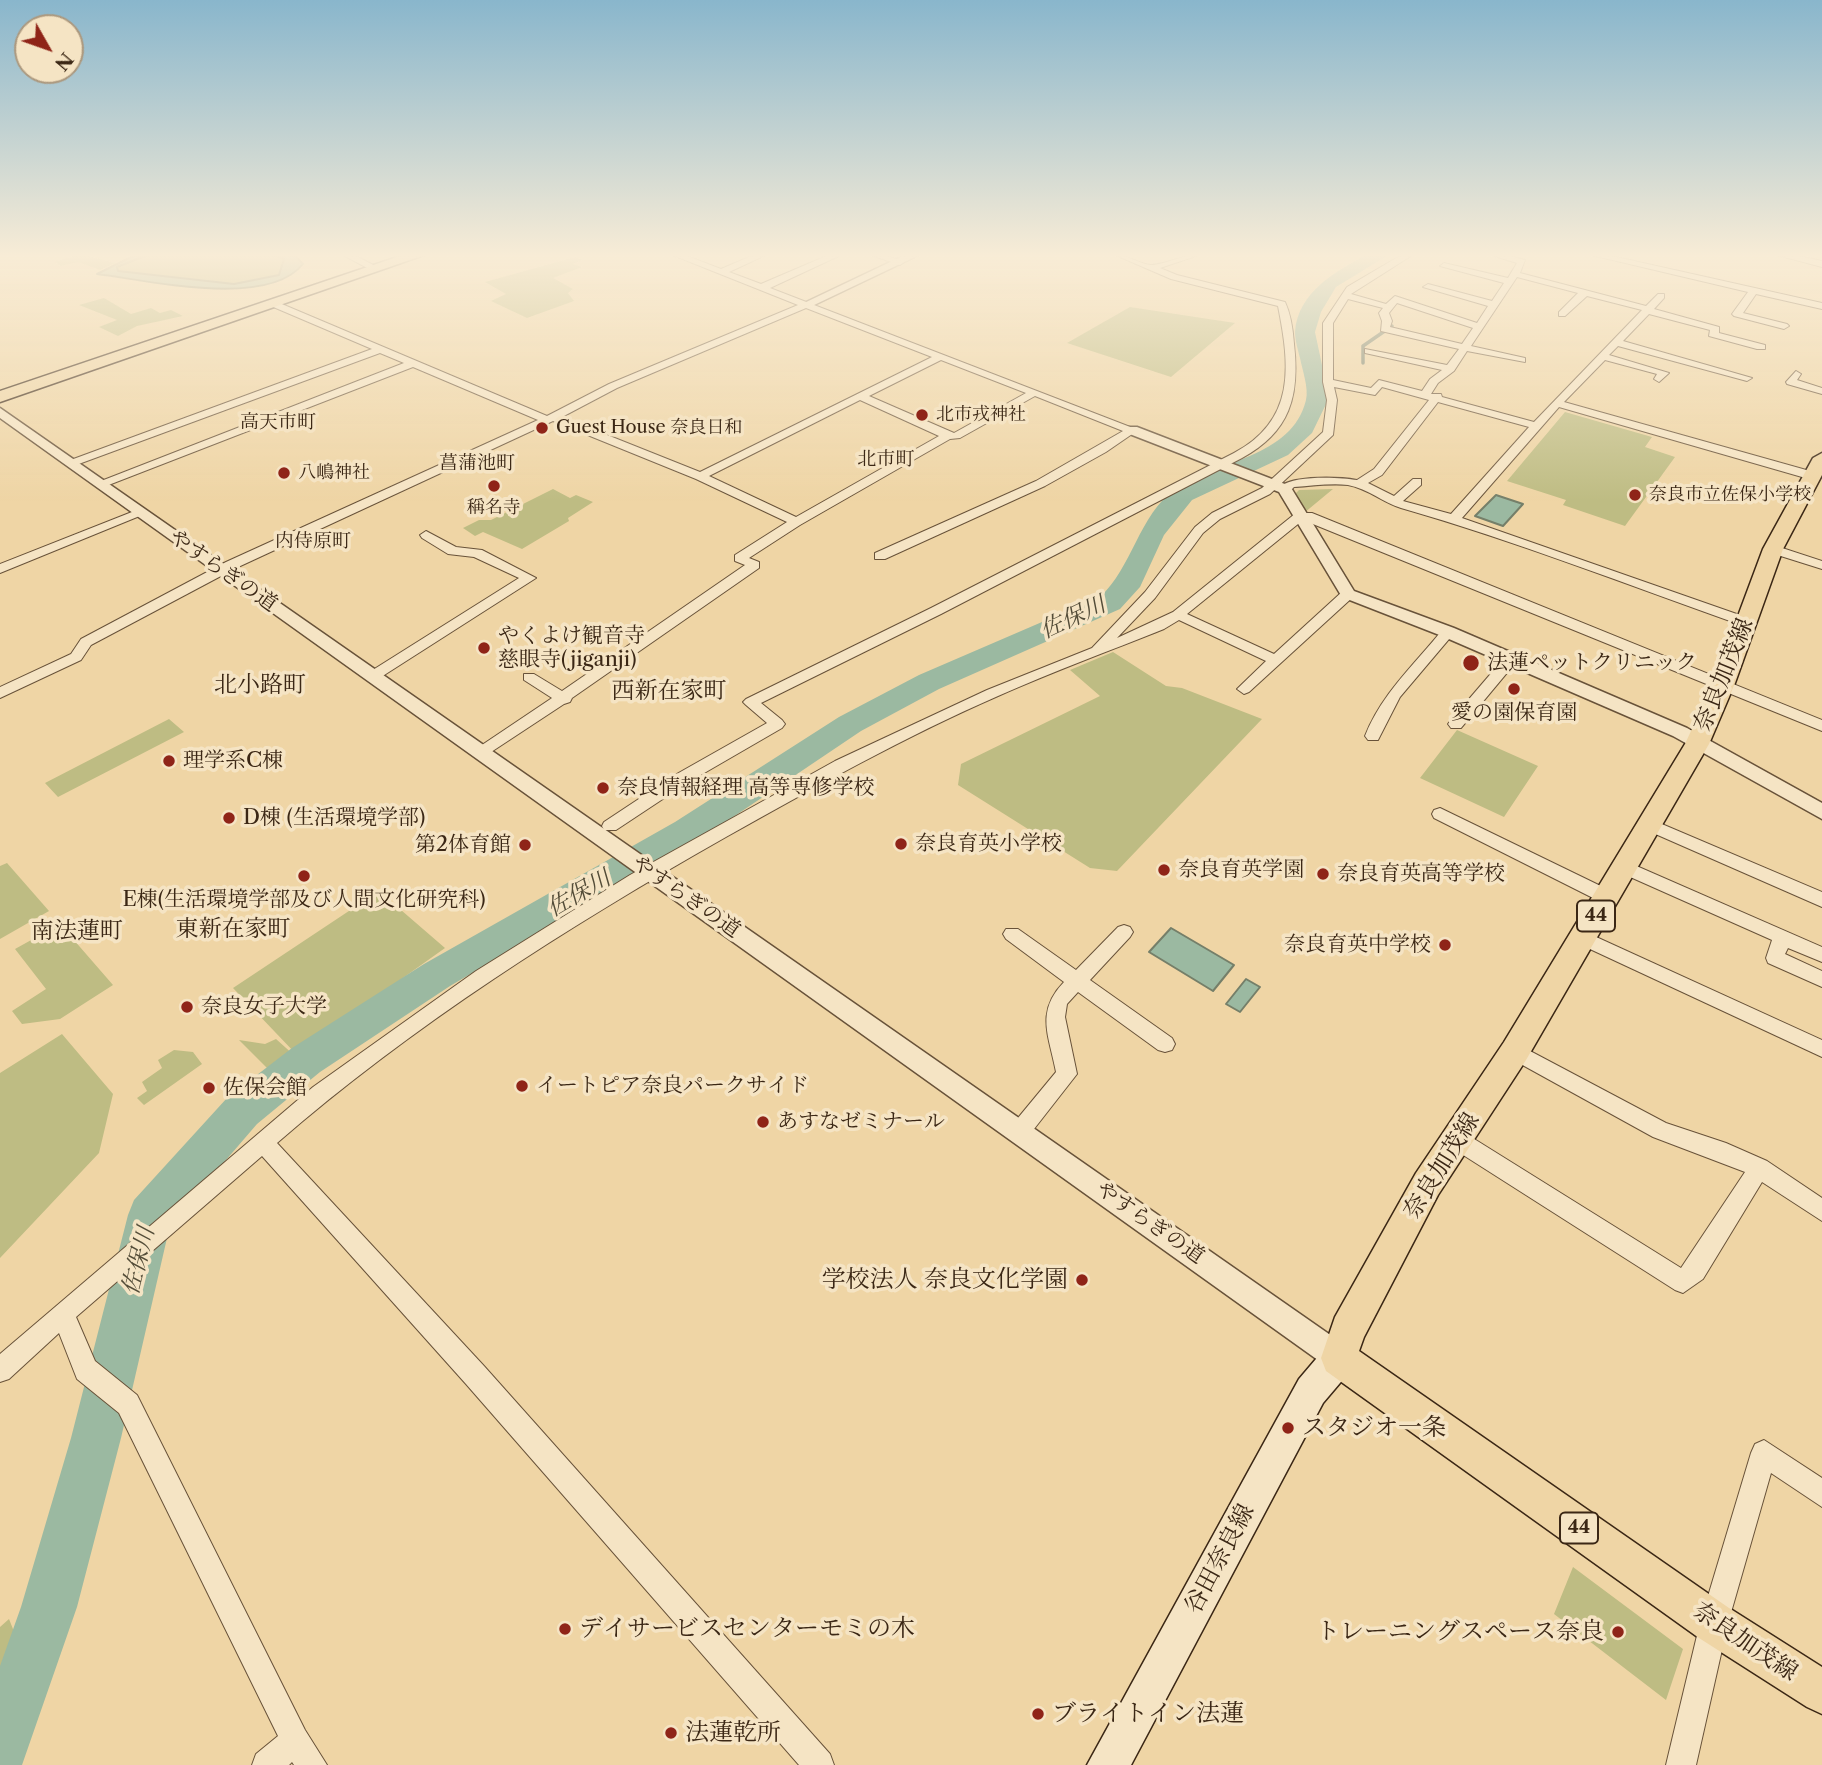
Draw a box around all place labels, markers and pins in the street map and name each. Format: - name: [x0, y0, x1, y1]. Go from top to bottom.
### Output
- place label: 北市戎神社: [936, 404, 1026, 426]
- marker: 北市戎神社: [914, 407, 930, 423]
- place label: Guest House 奈良日和: [556, 417, 742, 439]
- marker: Guest House 奈良日和: [534, 420, 550, 436]
- place label: 八嶋神社: [298, 462, 370, 484]
- marker: 八嶋神社: [276, 465, 292, 481]
- marker: 稱名寺: [486, 478, 502, 494]
- place label: 奈良市立佐保小学校: [1649, 484, 1811, 506]
- marker: 奈良市立佐保小学校: [1627, 487, 1643, 503]
- place label: 稱名寺: [467, 497, 521, 519]
- place label: やくよけ観音寺 慈眼寺(jiganji): [498, 623, 645, 673]
- marker: やくよけ観音寺 慈眼寺(jiganji): [476, 640, 492, 656]
- place label: 法蓮ペットクリニック: [1487, 650, 1697, 676]
- marker: 法蓮ペットクリニック: [1461, 653, 1481, 673]
- marker: 愛の園保育園: [1506, 681, 1522, 697]
- place label: 愛の園保育園: [1451, 700, 1577, 726]
- place label: 理学系C棟: [183, 748, 283, 774]
- marker: 理学系C棟: [161, 753, 177, 769]
- place label: 奈良情報経理 高等専修学校: [617, 775, 875, 801]
- marker: 奈良情報経理 高等専修学校: [595, 780, 611, 796]
- place label: D棟 (生活環境学部): [243, 805, 425, 831]
- marker: D棟 (生活環境学部): [221, 810, 237, 826]
- place label: 奈良育英小学校: [915, 831, 1062, 857]
- place label: 第2体育館: [415, 832, 511, 858]
- marker: 奈良育英小学校: [893, 836, 909, 852]
- marker: 第2体育館: [517, 837, 533, 853]
- place label: 奈良育英学園: [1178, 857, 1304, 883]
- place label: 奈良育英高等学校: [1337, 861, 1505, 887]
- marker: 奈良育英学園: [1156, 862, 1172, 878]
- marker: 奈良育英高等学校: [1315, 866, 1331, 882]
- marker: E棟(生活環境学部及び人間文化研究科): [296, 868, 312, 884]
- place label: E棟(生活環境学部及び人間文化研究科): [122, 887, 486, 913]
- place label: 奈良育英中学校: [1284, 932, 1431, 958]
- marker: 奈良育英中学校: [1437, 937, 1453, 953]
- place label: 奈良女子大学: [201, 994, 327, 1020]
- marker: 奈良女子大学: [179, 999, 195, 1015]
- place label: イートピア奈良パークサイド: [536, 1073, 809, 1099]
- place label: 佐保会館: [223, 1075, 307, 1101]
- marker: イートピア奈良パークサイド: [514, 1078, 530, 1094]
- marker: 佐保会館: [201, 1080, 217, 1096]
- place label: あすなゼミナール: [777, 1109, 945, 1135]
- marker: あすなゼミナール: [755, 1114, 771, 1130]
- place label: 学校法人 奈良文化学園: [822, 1266, 1068, 1294]
- marker: 学校法人 奈良文化学園: [1074, 1272, 1090, 1288]
- place label: スタジオ一条: [1302, 1414, 1446, 1442]
- marker: スタジオ一条: [1280, 1420, 1296, 1436]
- place label: デイサービスセンターモミの木: [579, 1615, 915, 1643]
- place label: トレーニングスペース奈良: [1316, 1618, 1604, 1646]
- marker: デイサービスセンターモミの木: [557, 1621, 573, 1637]
- marker: トレーニングスペース奈良: [1610, 1624, 1626, 1640]
- place label: ブライトイン法蓮: [1052, 1700, 1244, 1728]
- marker: ブライトイン法蓮: [1030, 1706, 1046, 1722]
- place label: 法蓮乾所: [685, 1719, 781, 1747]
- marker: 法蓮乾所: [663, 1725, 679, 1741]

